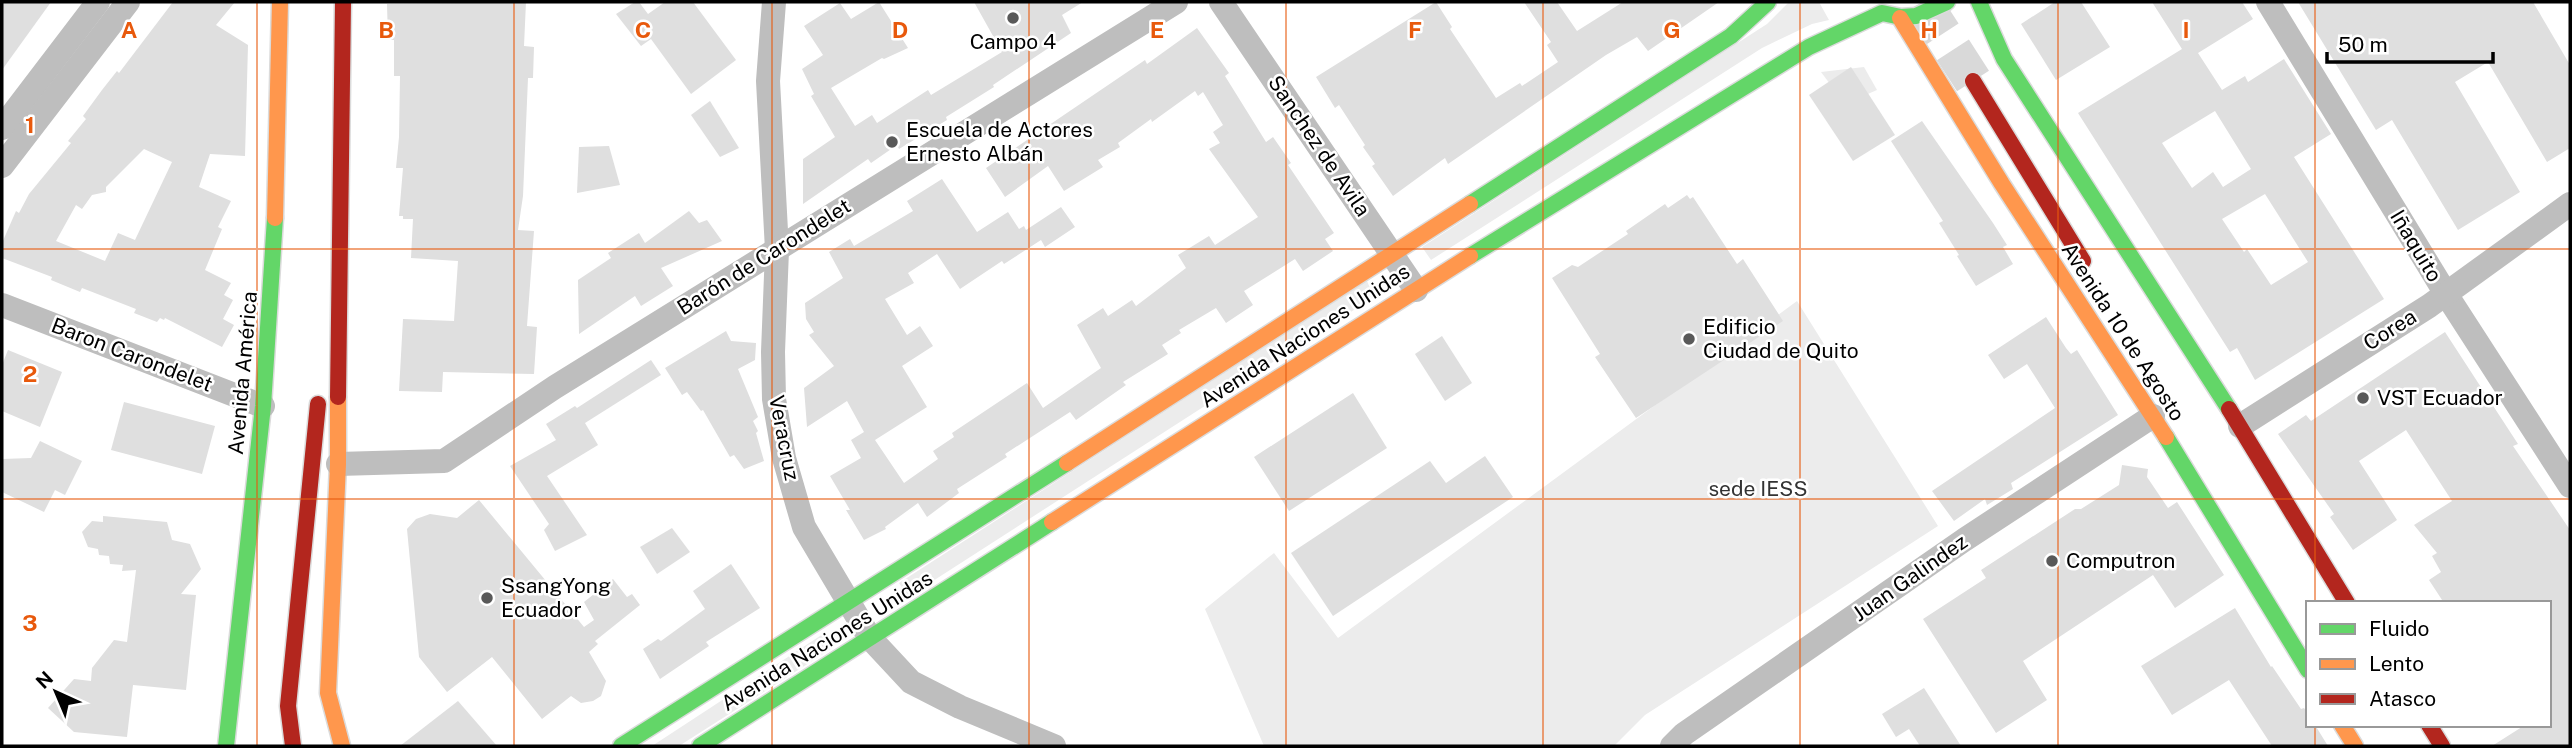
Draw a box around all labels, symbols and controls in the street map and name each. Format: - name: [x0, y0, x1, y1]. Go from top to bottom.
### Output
- marker: Campo 4: [1005, 10, 1021, 26]
- text: A: [121, 16, 138, 43]
- text: B: [378, 16, 394, 43]
- text: C: [635, 16, 651, 43]
- text: D: [892, 16, 908, 43]
- text: E: [1150, 16, 1164, 43]
- text: F: [1408, 16, 1422, 43]
- text: G: [1663, 16, 1681, 43]
- text: H: [1920, 16, 1938, 43]
- text: I: [2182, 16, 2190, 43]
- scale bar: [2327, 21, 2493, 65]
- place label: Campo 4: [970, 29, 1056, 54]
- text: 50 m: [2338, 32, 2388, 57]
- street label: Sanchez de Avila: [1263, 71, 1376, 221]
- text: 1: [25, 111, 35, 138]
- place label: Escuela de Actores Ernesto Albán: [906, 117, 1093, 166]
- marker: Escuela de Actores Ernesto Albán: [884, 134, 900, 150]
- street label: Barón de Carondelet: [672, 193, 855, 320]
- street label: Iñaquito: [2385, 205, 2448, 286]
- street label: Avenida 10 de Agosto: [2056, 238, 2190, 425]
- street label: Avenida Naciones Unidas: [1195, 259, 1414, 413]
- street label: Avenida América: [223, 290, 262, 456]
- street label: Corea: [2359, 304, 2421, 355]
- street label: Baron Carondelet: [48, 312, 216, 397]
- place label: Edificio Ciudad de Quito: [1703, 314, 1859, 363]
- marker: Edificio Ciudad de Quito: [1681, 331, 1697, 347]
- text: 2: [23, 360, 37, 387]
- place label: VST Ecuador: [2377, 385, 2503, 410]
- marker: VST Ecuador: [2355, 390, 2371, 406]
- street label: Veracruz: [764, 393, 805, 483]
- park label: sede IESS: [1708, 476, 1808, 501]
- street label: Juan Galindez: [1848, 529, 1972, 626]
- place label: Computron: [2066, 548, 2175, 573]
- marker: Computron: [2044, 553, 2060, 569]
- street label: Avenida Naciones Unidas: [716, 565, 937, 716]
- place label: SsangYong Ecuador: [501, 573, 611, 622]
- marker: SsangYong Ecuador: [479, 590, 495, 606]
- legend: [2306, 601, 2551, 727]
- text: 3: [22, 609, 38, 636]
- text: Fluido: [2369, 616, 2429, 641]
- text: Lento: [2369, 651, 2424, 676]
- north arrow: [21, 657, 91, 727]
- text: N: [31, 667, 57, 693]
- text: Atasco: [2369, 686, 2436, 711]

